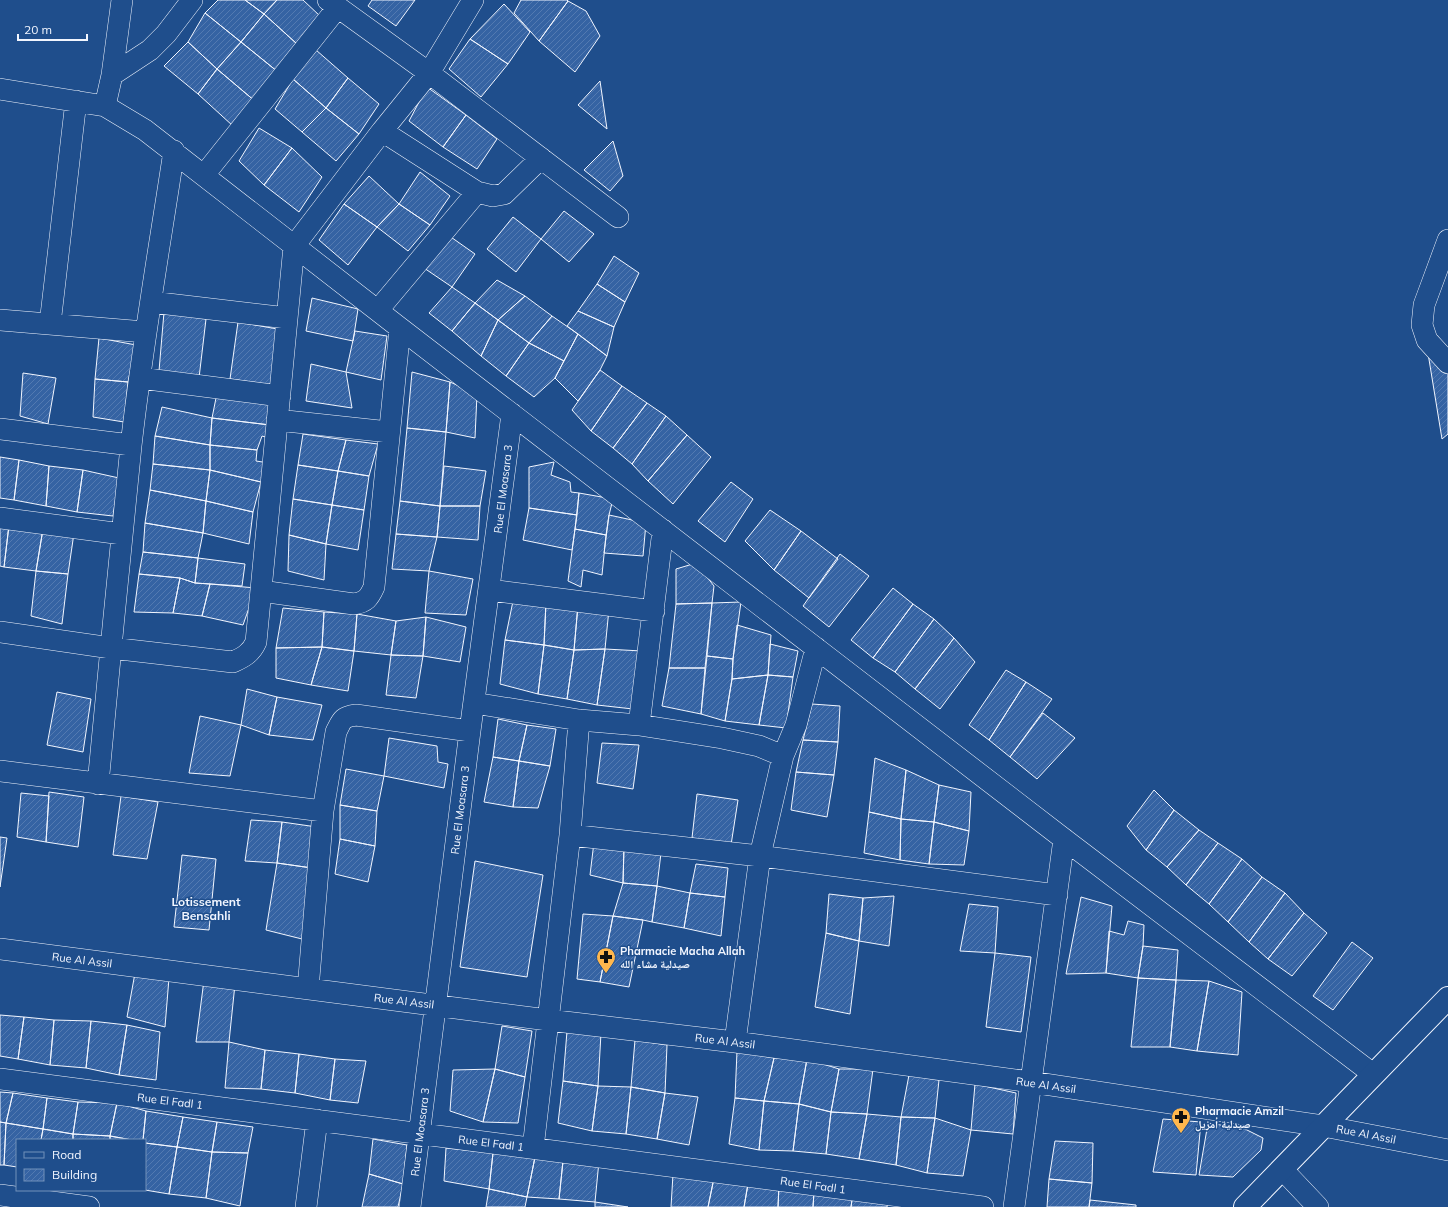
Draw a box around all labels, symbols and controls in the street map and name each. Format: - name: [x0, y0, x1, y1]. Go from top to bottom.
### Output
- scale bar: [18, 16, 87, 42]
- text: 20 m: [24, 22, 52, 37]
- street label: Rue El Moasara 3: [491, 444, 515, 534]
- street label: Rue El Moasara 3: [448, 765, 472, 855]
- district label: Lotissement Bensahli: [171, 894, 241, 923]
- place label: Pharmacie Macha Allah صيدلية مشاء الله: [620, 944, 745, 971]
- pharmacy icon: Pharmacie Macha Allah صيدلية مشاء الله: [595, 946, 617, 974]
- street label: Rue Al Assil: [51, 949, 113, 971]
- street label: Rue Al Assil: [373, 990, 435, 1012]
- street label: Rue Al Assil: [694, 1030, 756, 1052]
- street label: Rue Al Assil: [1015, 1074, 1077, 1096]
- street label: Rue El Moasara 3: [408, 1087, 432, 1177]
- street label: Rue El Fadl 1: [136, 1090, 204, 1112]
- place label: Pharmacie Amzil صيدلية أمزيل: [1195, 1104, 1284, 1132]
- pharmacy icon: Pharmacie Amzil صيدلية أمزيل: [1170, 1106, 1192, 1134]
- street label: Rue Al Assil: [1335, 1121, 1397, 1147]
- street label: Rue El Fadl 1: [457, 1132, 525, 1154]
- legend: [16, 1139, 146, 1191]
- text: Road: [52, 1147, 81, 1162]
- text: Building: [52, 1167, 97, 1182]
- street label: Rue El Fadl 1: [779, 1173, 847, 1197]

